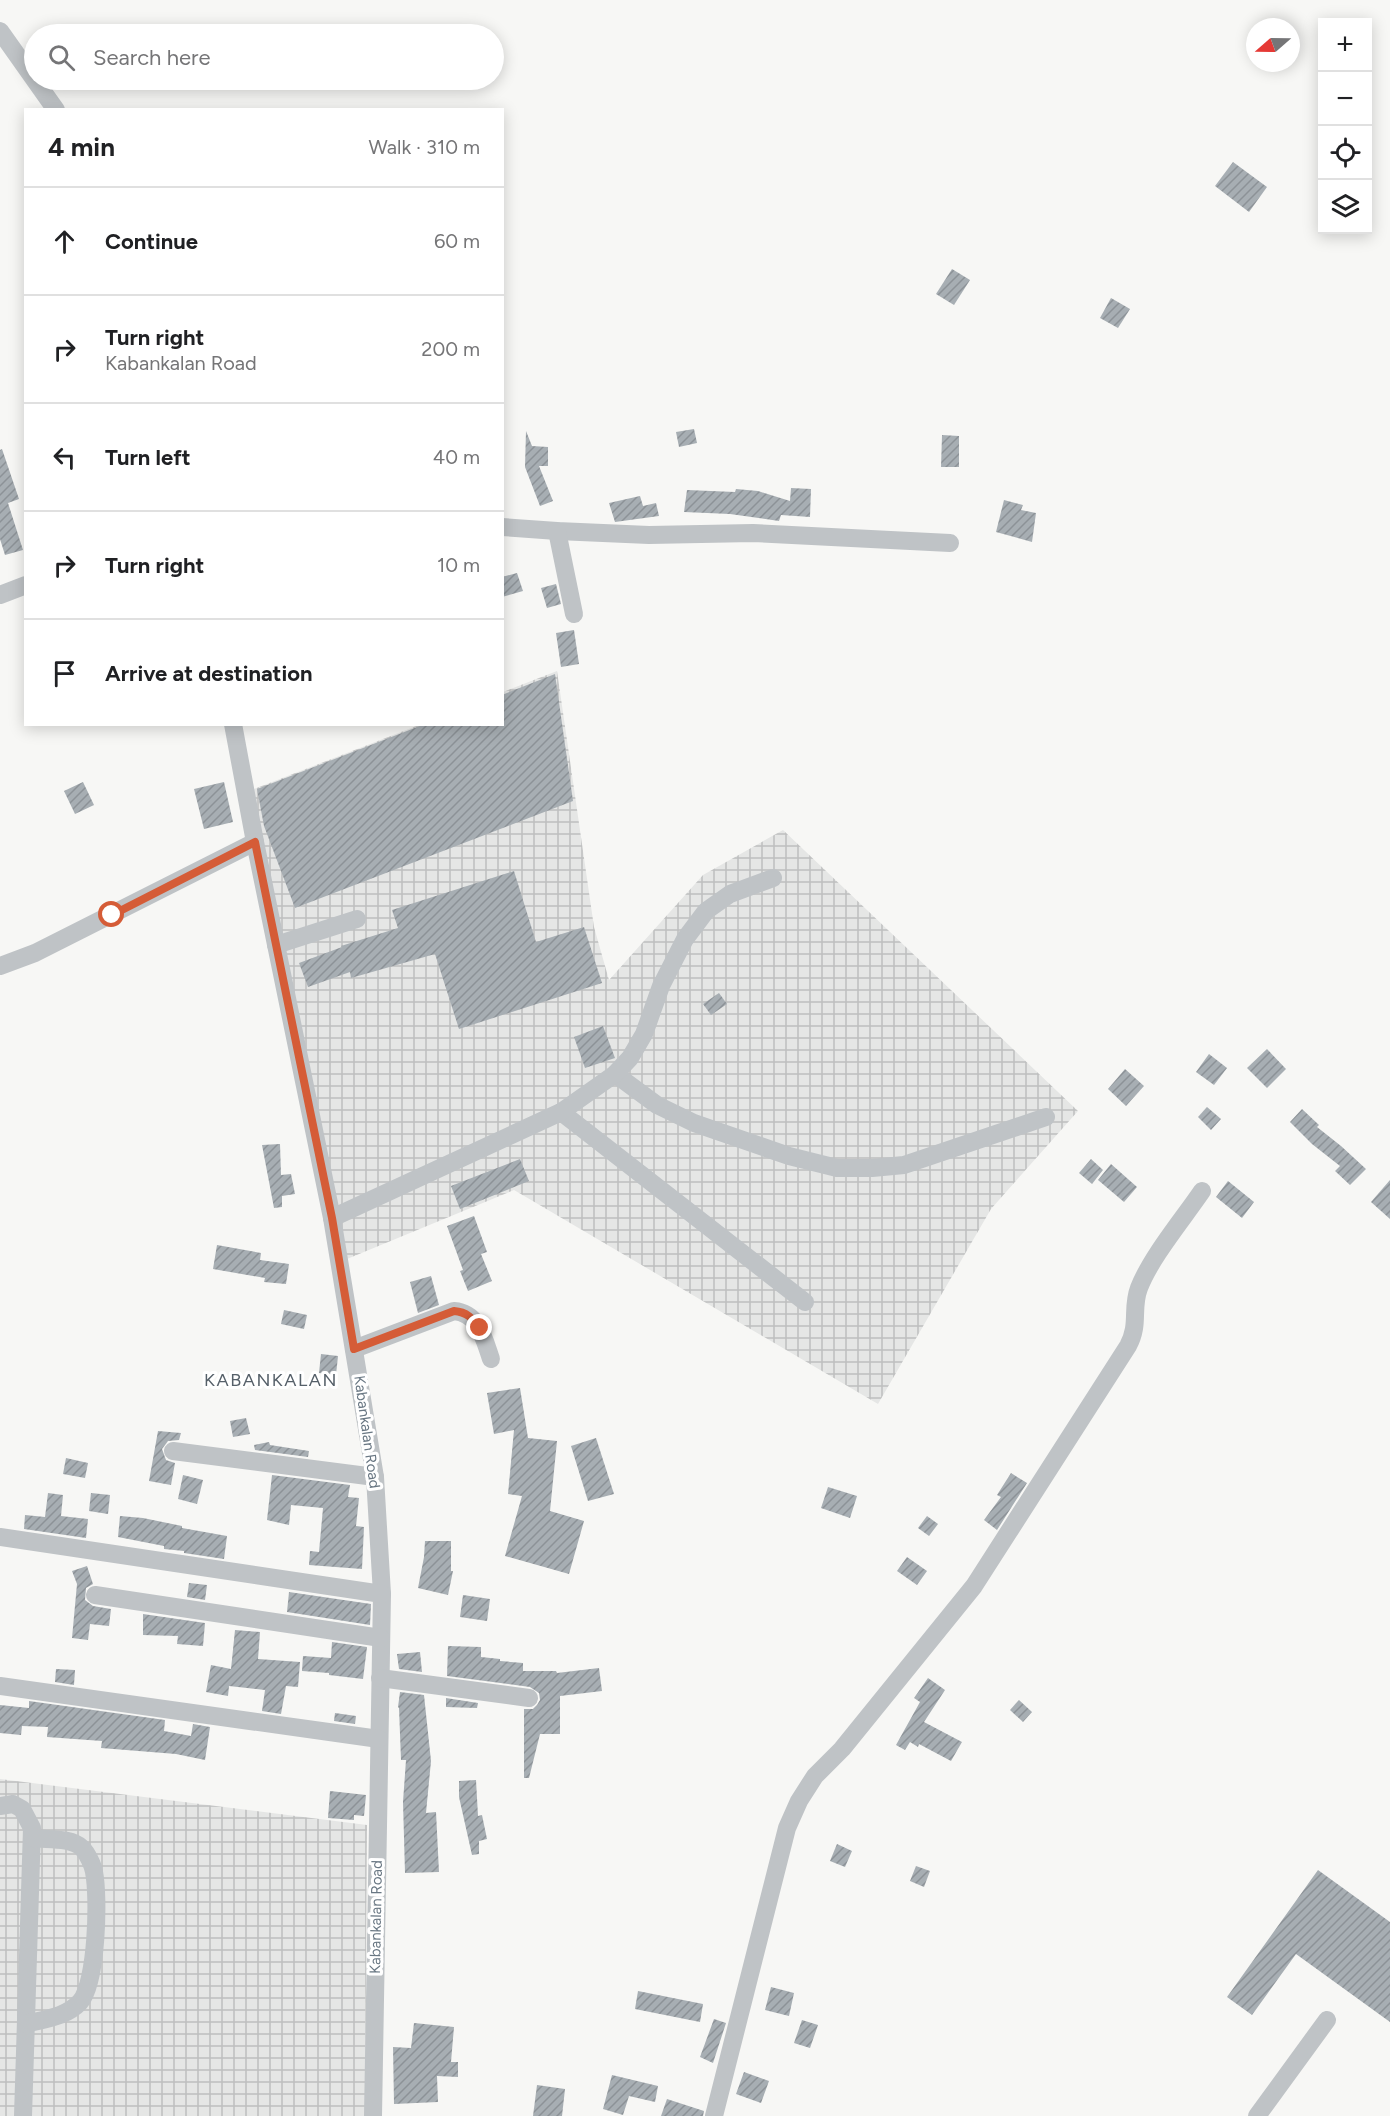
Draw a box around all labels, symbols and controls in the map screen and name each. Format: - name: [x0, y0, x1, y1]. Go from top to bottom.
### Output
- north arrow: [1246, 18, 1300, 72]
- map controls: [1318, 18, 1372, 234]
- button: +: [1318, 18, 1372, 72]
- search box: [24, 24, 504, 90]
- icon: search: [45, 41, 78, 74]
- text: Search here: [93, 44, 211, 71]
- button: −: [1318, 72, 1372, 126]
- button: locate: [1318, 126, 1372, 180]
- text: 4 min: [48, 131, 115, 163]
- text: Walk · 310 m: [368, 135, 480, 159]
- button: layers: [1318, 180, 1372, 234]
- icon: ahead: [48, 225, 81, 258]
- text: Continue: [105, 228, 198, 255]
- text: 60 m: [434, 229, 480, 253]
- text: Turn right: [105, 324, 204, 351]
- icon: right: [48, 333, 81, 366]
- text: 200 m: [421, 337, 480, 361]
- text: Kabankalan Road: [105, 351, 257, 375]
- icon: left: [48, 441, 81, 474]
- text: Turn left: [105, 444, 191, 471]
- text: 40 m: [433, 445, 480, 469]
- icon: right: [48, 549, 81, 582]
- text: Turn right: [105, 552, 204, 579]
- text: 10 m: [437, 553, 480, 577]
- icon: arrive: [48, 657, 81, 690]
- text: Arrive at destination: [105, 660, 313, 687]
- route start: [98, 901, 124, 927]
- route end: [466, 1314, 492, 1340]
- district label: KABANKALAN: [204, 1369, 338, 1391]
- street label: Kabankalan Road: [350, 1374, 384, 1490]
- street label: Kabankalan Road: [366, 1860, 386, 1974]

